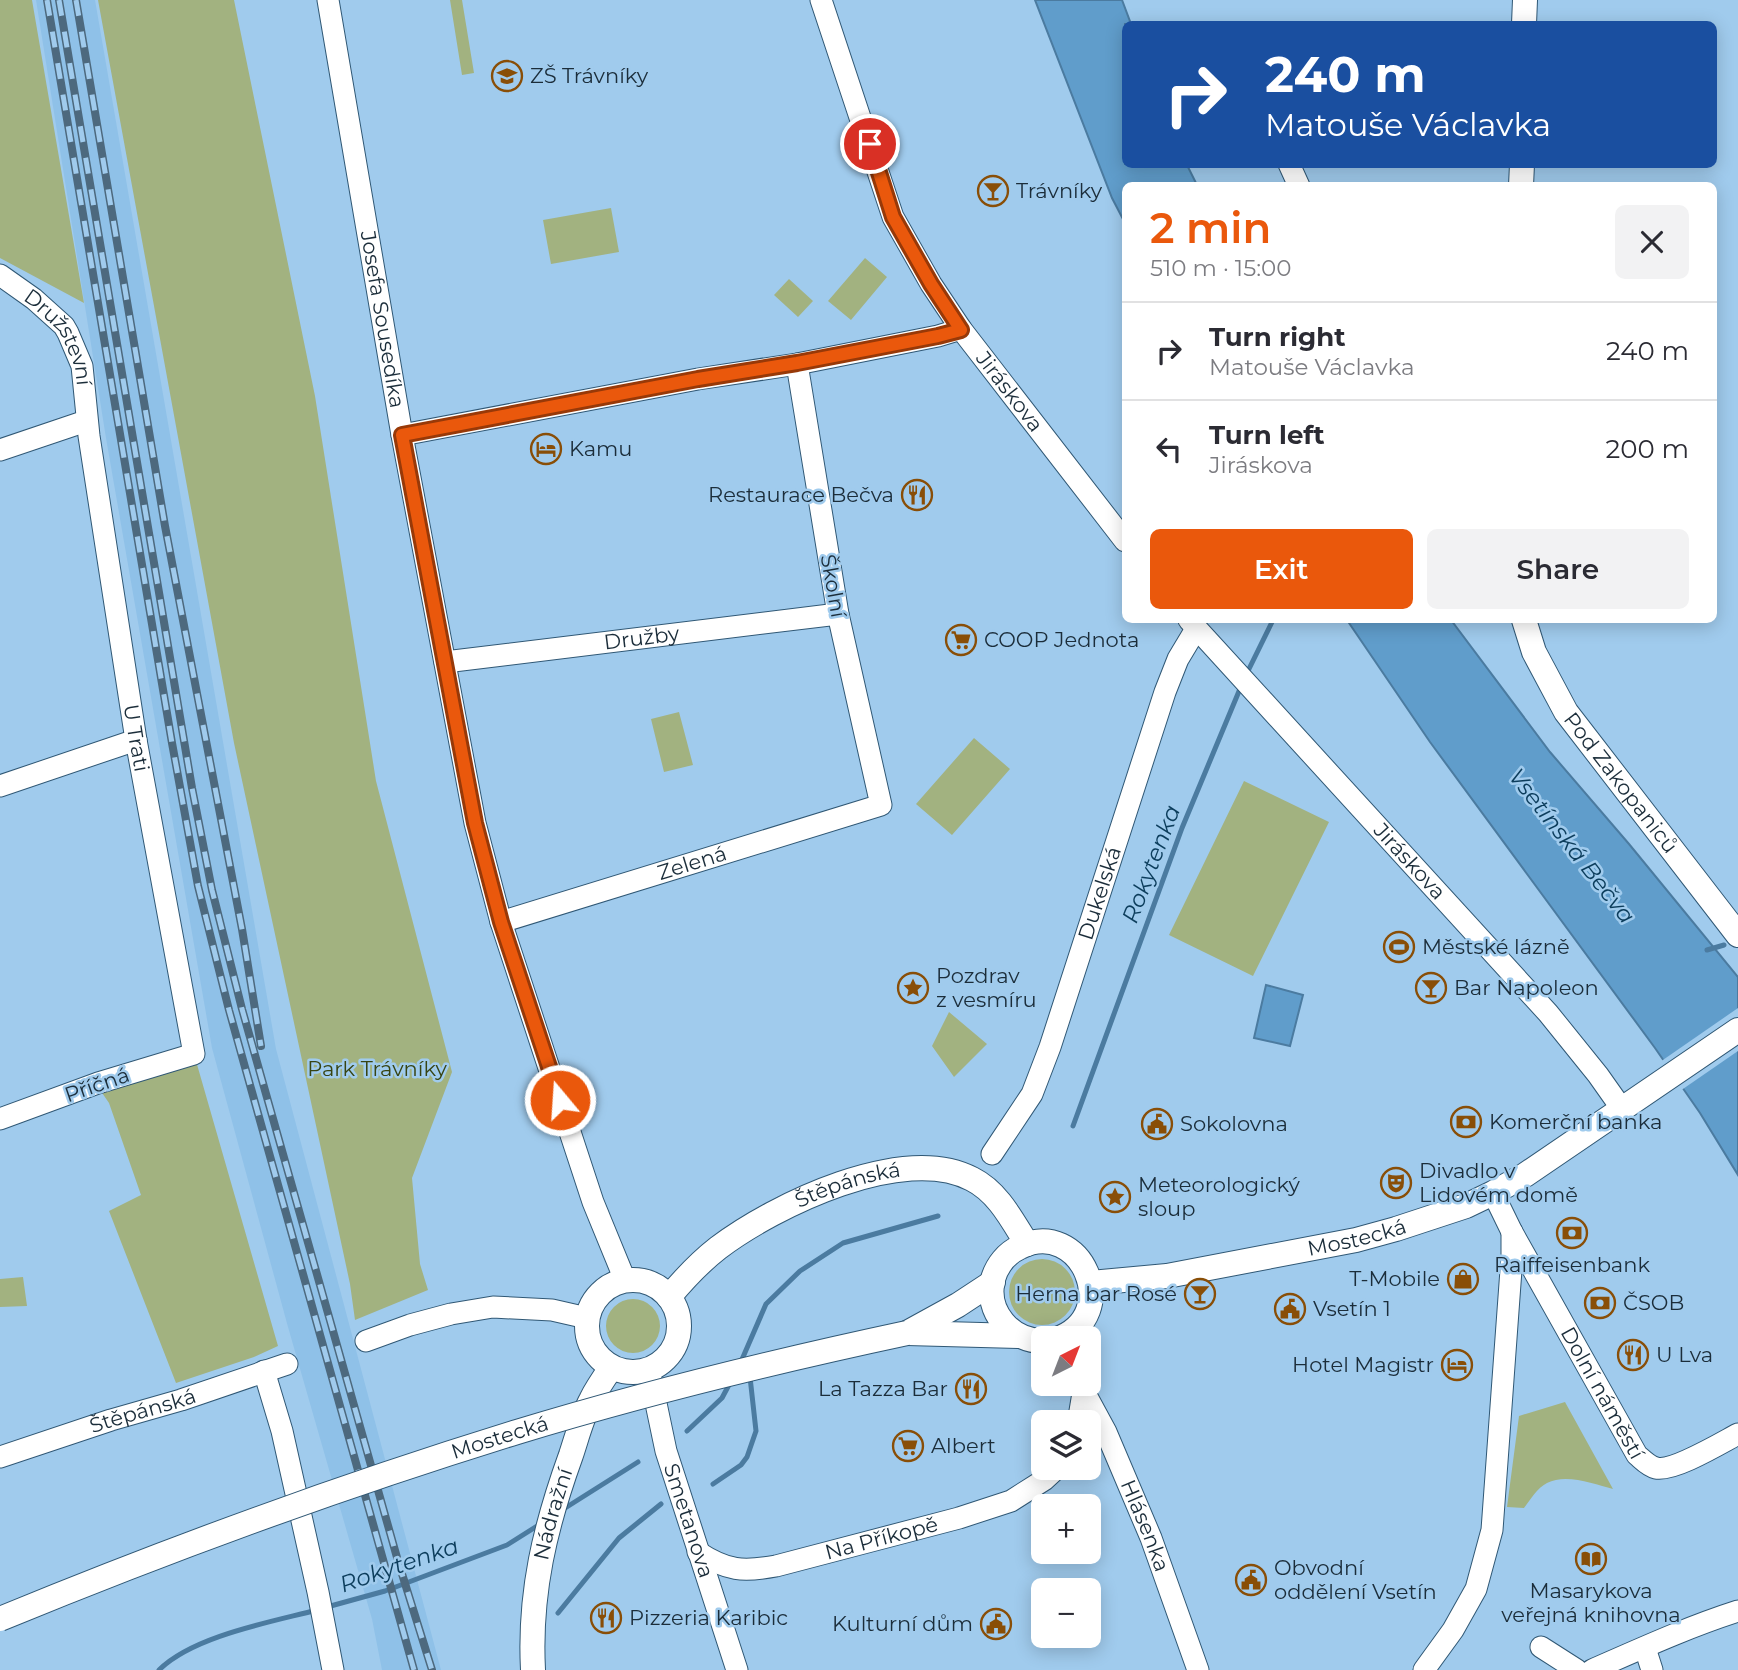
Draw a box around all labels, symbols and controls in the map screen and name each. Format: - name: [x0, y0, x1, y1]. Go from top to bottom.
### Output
- text: 240 m: [1265, 45, 1426, 104]
- icon: right: [1150, 49, 1241, 140]
- school or university icon: ZŠ Trávníky: [490, 59, 524, 93]
- place label: ZŠ Trávníky: [530, 63, 649, 88]
- text: Matouše Václavka: [1265, 105, 1551, 144]
- pin: [840, 114, 900, 174]
- icon: arrive: [851, 125, 889, 163]
- bar icon: Trávníky: [976, 174, 1010, 208]
- place label: Trávníky: [1016, 178, 1103, 203]
- text: 2 min: [1150, 202, 1271, 254]
- button: close: [1615, 205, 1689, 279]
- street label: Josefa Sousedíka: [355, 228, 410, 410]
- text: 510 m · 15:00: [1150, 254, 1291, 282]
- street label: Družstevní: [20, 283, 97, 388]
- text: Turn right: [1209, 321, 1345, 353]
- icon: right: [1150, 332, 1188, 370]
- text: 240 m: [1606, 335, 1689, 367]
- street label: Jiráskova: [970, 345, 1049, 437]
- text: Matouše Václavka: [1209, 353, 1415, 381]
- text: Turn left: [1209, 419, 1325, 451]
- icon: left: [1150, 430, 1188, 468]
- hotel icon: Kamu: [529, 432, 563, 466]
- text: 200 m: [1605, 433, 1689, 465]
- place label: Kamu: [569, 436, 632, 461]
- text: Jiráskova: [1209, 451, 1313, 479]
- restaurant icon: Restaurace Bečva: [900, 478, 934, 512]
- place label: Restaurace Bečva: [708, 482, 894, 507]
- button: Exit: [1150, 529, 1413, 609]
- button: Share: [1427, 529, 1689, 609]
- street label: Školní: [816, 552, 852, 621]
- street label: Družby: [602, 620, 681, 655]
- supermarket icon: COOP Jednota: [944, 623, 978, 657]
- place label: COOP Jednota: [984, 627, 1139, 652]
- street label: U Trati: [119, 703, 155, 774]
- street label: Pod Zakopaniců: [1559, 707, 1683, 858]
- water label: Vsetínská Bečva: [1503, 763, 1641, 929]
- water label: Rokytenka: [1116, 801, 1186, 927]
- street label: Jiráskova: [1368, 817, 1451, 905]
- street label: Zelená: [654, 840, 730, 885]
- street label: Dukelská: [1072, 843, 1126, 943]
- sports icon: Městské lázně: [1382, 930, 1416, 964]
- place label: Městské lázně: [1422, 934, 1570, 959]
- place label: Pozdrav z vesmíru: [936, 963, 1037, 1012]
- place icon: Pozdrav z vesmíru: [896, 971, 930, 1005]
- bar icon: Bar Napoleon: [1414, 971, 1448, 1005]
- place label: Bar Napoleon: [1454, 975, 1599, 1000]
- park label: Park Trávníky: [307, 1056, 447, 1081]
- street label: Příčná: [61, 1062, 133, 1107]
- position arrow: [523, 1063, 597, 1137]
- bank icon: Komerční banka: [1449, 1105, 1483, 1139]
- public building icon: Sokolovna: [1140, 1107, 1174, 1141]
- place label: Komerční banka: [1489, 1109, 1662, 1134]
- place label: Sokolovna: [1180, 1111, 1288, 1136]
- street label: Štěpánská: [791, 1157, 902, 1213]
- place label: Divadlo v Lidovém domě: [1419, 1158, 1578, 1207]
- theatre icon: Divadlo v Lidovém domě: [1379, 1166, 1413, 1200]
- place label: Meteorologický sloup: [1138, 1172, 1301, 1221]
- place icon: Meteorologický sloup: [1098, 1180, 1132, 1214]
- street label: Mostecká: [1305, 1213, 1409, 1261]
- bank icon: Raiffeisenbank: [1555, 1216, 1589, 1250]
- place label: Raiffeisenbank: [1494, 1252, 1650, 1277]
- shop icon: T-Mobile: [1446, 1262, 1480, 1296]
- place label: T-Mobile: [1349, 1266, 1440, 1291]
- bar icon: Herna bar Rosé: [1183, 1277, 1217, 1311]
- place label: Herna bar Rosé: [1015, 1281, 1177, 1306]
- bank icon: ČSOB: [1583, 1286, 1617, 1320]
- place label: ČSOB: [1623, 1290, 1684, 1315]
- public building icon: Vsetín 1: [1273, 1292, 1307, 1326]
- place label: Vsetín 1: [1313, 1296, 1391, 1321]
- street label: Dolní náměstí: [1556, 1322, 1650, 1464]
- north arrow: [1031, 1326, 1101, 1396]
- map controls: [1031, 1326, 1101, 1648]
- restaurant icon: U Lva: [1616, 1338, 1650, 1372]
- place label: U Lva: [1656, 1342, 1713, 1367]
- hotel icon: Hotel Magistr: [1440, 1348, 1474, 1382]
- place label: Hotel Magistr: [1292, 1352, 1434, 1377]
- restaurant icon: La Tazza Bar: [954, 1372, 988, 1406]
- place label: La Tazza Bar: [818, 1376, 948, 1401]
- street label: Štěpánská: [86, 1383, 199, 1438]
- street label: Mostecká: [448, 1410, 551, 1464]
- button: layers: [1031, 1410, 1101, 1480]
- supermarket icon: Albert: [891, 1429, 925, 1463]
- place label: Albert: [931, 1433, 996, 1458]
- street label: Smetanova: [659, 1460, 719, 1581]
- street label: Nádražní: [528, 1463, 578, 1562]
- street label: Hlásenka: [1116, 1476, 1175, 1575]
- button: +: [1031, 1494, 1101, 1564]
- street label: Na Příkopě: [822, 1511, 940, 1565]
- water label: Rokytenka: [336, 1532, 462, 1598]
- library icon: Masarykova veřejná knihovna: [1574, 1542, 1608, 1576]
- place label: Obvodní oddělení Vsetín: [1274, 1555, 1437, 1604]
- public building icon: Obvodní oddělení Vsetín: [1234, 1563, 1268, 1597]
- button: −: [1031, 1578, 1101, 1648]
- place label: Masarykova veřejná knihovna: [1501, 1578, 1681, 1627]
- restaurant icon: Pizzeria Karibic: [589, 1601, 623, 1635]
- place label: Pizzeria Karibic: [629, 1605, 788, 1630]
- public building icon: Kulturní dům: [979, 1607, 1013, 1641]
- place label: Kulturní dům: [832, 1611, 973, 1636]

